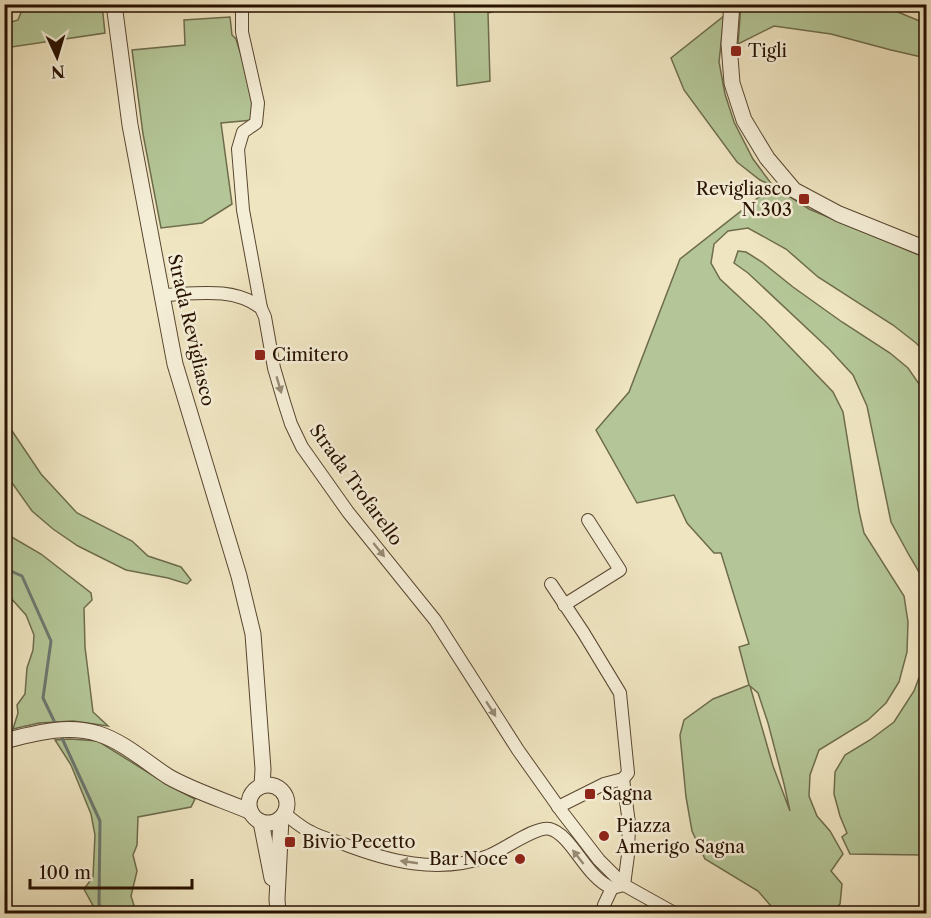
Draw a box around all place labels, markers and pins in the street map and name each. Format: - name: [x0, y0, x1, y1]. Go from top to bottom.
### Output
- place label: Tigli: [748, 40, 788, 62]
- marker: Tigli: [729, 44, 743, 58]
- place label: Revigliasco N.303: [696, 178, 792, 221]
- marker: Revigliasco N.303: [797, 192, 811, 206]
- place label: Cimitero: [272, 344, 348, 366]
- marker: Cimitero: [253, 348, 267, 362]
- place label: Sagna: [602, 783, 653, 805]
- marker: Sagna: [583, 787, 597, 801]
- place label: Piazza Amerigo Sagna: [615, 815, 745, 858]
- marker: Piazza Amerigo Sagna: [597, 829, 611, 843]
- place label: Bivio Pecetto: [302, 831, 416, 853]
- marker: Bivio Pecetto: [283, 835, 297, 849]
- place label: Bar Noce: [429, 848, 508, 870]
- marker: Bar Noce: [513, 852, 527, 866]

